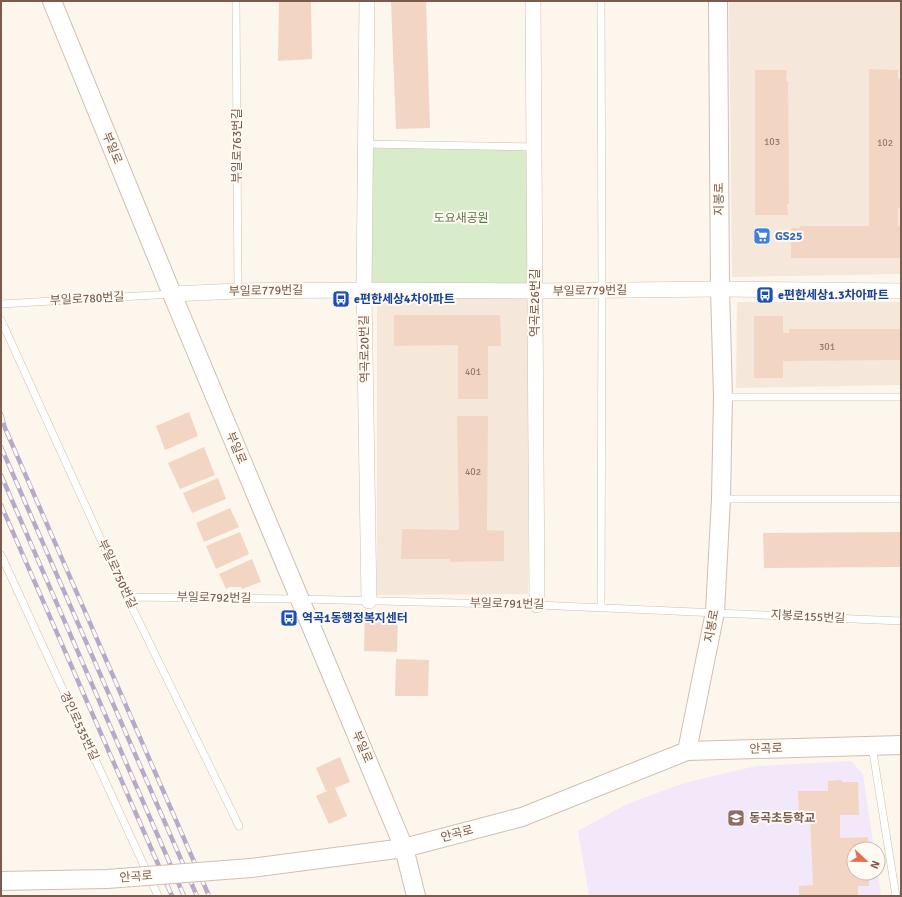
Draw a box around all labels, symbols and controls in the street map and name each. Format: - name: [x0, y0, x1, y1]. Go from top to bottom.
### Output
- street label: 부일로763번길: [230, 109, 245, 183]
- street label: 부일로: [99, 130, 125, 166]
- house number: 103: [764, 136, 780, 148]
- house number: 102: [877, 137, 893, 149]
- street label: 지봉로: [712, 182, 727, 216]
- park label: 도요새공원: [433, 211, 489, 226]
- supermarket icon: GS25: [752, 226, 772, 246]
- place label: GS25: [775, 229, 803, 244]
- street label: 역곡로26번길: [528, 269, 543, 337]
- street label: 부일로779번길: [229, 283, 303, 299]
- street label: 부일로779번길: [553, 283, 627, 299]
- bus stop icon: e편한세상1.3차아파트: [755, 285, 775, 305]
- place label: e편한세상1.3차아파트: [778, 288, 889, 303]
- bus stop icon: e편한세상4차아파트: [331, 289, 351, 309]
- street label: 부일로780번길: [49, 290, 125, 308]
- place label: e편한세상4차아파트: [354, 292, 455, 307]
- street label: 역곡로20번길: [357, 315, 373, 383]
- house number: 301: [819, 341, 835, 353]
- house number: 401: [465, 366, 481, 378]
- street label: 부일로: [223, 430, 249, 466]
- house number: 402: [465, 466, 481, 478]
- street label: 부일로750번길: [94, 537, 140, 611]
- street label: 부일로792번길: [177, 590, 251, 606]
- street label: 부일로791번길: [470, 596, 544, 612]
- bus stop icon: 역곡1동행정복지센터: [279, 608, 299, 628]
- street label: 지봉로: [702, 608, 722, 644]
- street label: 지봉로155번길: [770, 608, 846, 626]
- place label: 역곡1동행정복지센터: [302, 611, 408, 626]
- street label: 경인로535번길: [56, 689, 102, 763]
- street label: 부일로: [349, 729, 375, 765]
- street label: 안곡로: [749, 741, 783, 757]
- school or university icon: 동곡초등학교: [726, 808, 746, 828]
- place label: 동곡초등학교: [749, 811, 815, 826]
- street label: 안곡로: [439, 822, 475, 846]
- north arrow: [846, 841, 886, 881]
- text: N: [867, 859, 882, 871]
- street label: 안곡로: [119, 868, 153, 886]

